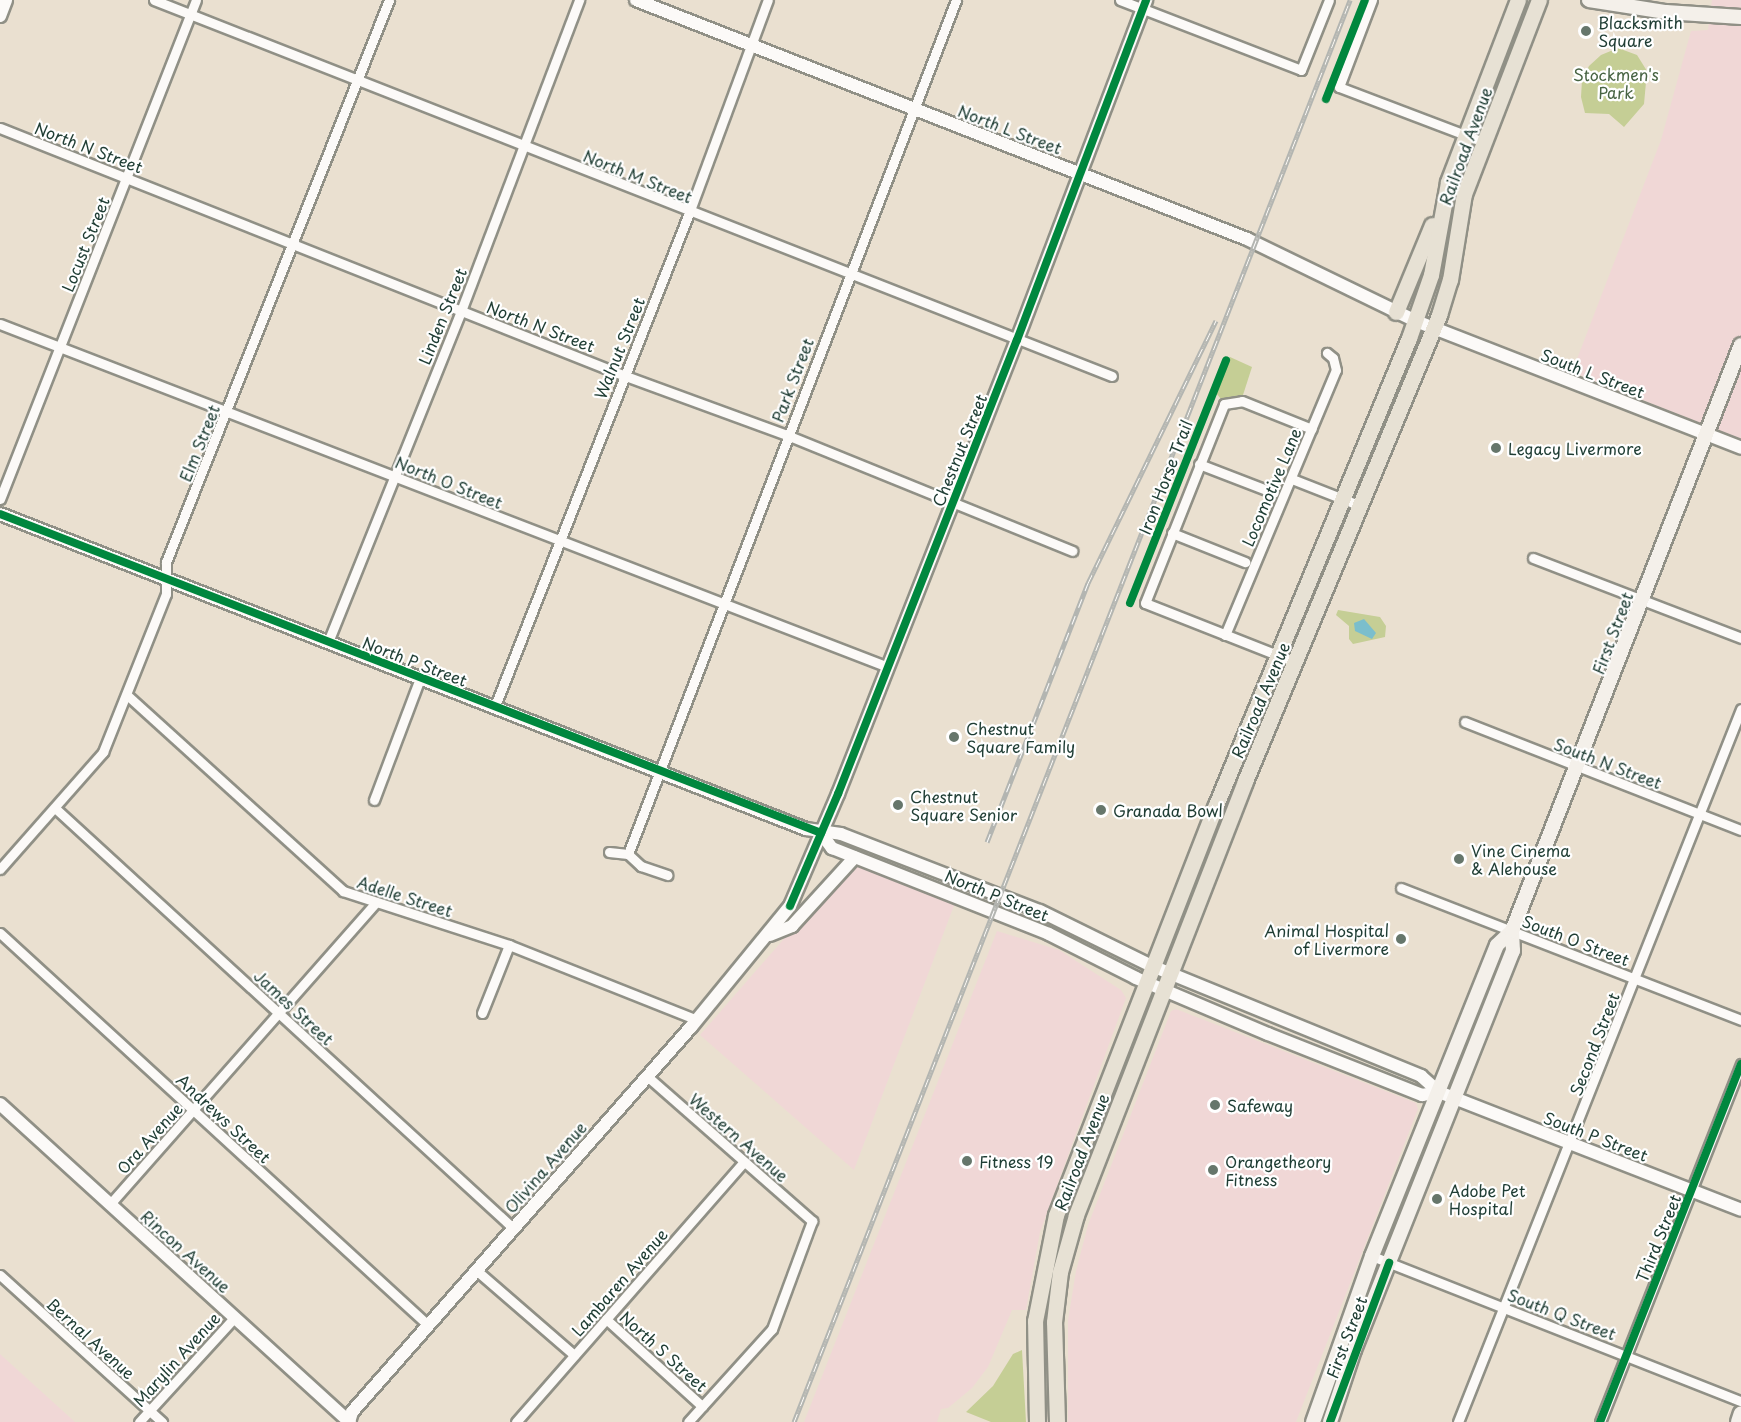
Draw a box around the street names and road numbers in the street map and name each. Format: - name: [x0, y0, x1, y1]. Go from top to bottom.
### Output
- street label: Railroad Avenue: [1435, 84, 1495, 208]
- street label: North L Street: [954, 100, 1066, 158]
- street label: North N Street: [32, 117, 146, 177]
- street label: North M Street: [580, 145, 696, 207]
- street label: Locust Street: [57, 193, 113, 295]
- street label: Linden Street: [414, 265, 470, 367]
- street label: Walnut Street: [590, 295, 648, 401]
- street label: North N Street: [484, 296, 598, 356]
- street label: Park Street: [767, 335, 817, 425]
- street label: South L Street: [1538, 344, 1648, 402]
- street label: Chestnut Street: [927, 390, 991, 510]
- street label: Elm Street: [175, 402, 223, 484]
- street label: Iron Horse Trail: [1134, 417, 1196, 537]
- street label: Locomotive Lane: [1237, 425, 1305, 549]
- street label: North O Street: [392, 451, 506, 513]
- street label: First Street: [1587, 589, 1637, 677]
- street label: North P Street: [359, 632, 471, 690]
- street label: Railroad Avenue: [1227, 639, 1293, 761]
- street label: South N Street: [1551, 733, 1665, 793]
- street label: North P Street: [941, 865, 1053, 925]
- street label: Adelle Street: [355, 872, 455, 920]
- street label: South O Street: [1519, 910, 1633, 970]
- street label: James Street: [250, 965, 338, 1049]
- street label: Second Street: [1566, 990, 1622, 1098]
- street label: Andrews Street: [173, 1070, 275, 1166]
- street label: Western Avenue: [686, 1089, 792, 1185]
- street label: Railroad Avenue: [1050, 1090, 1112, 1214]
- street label: Ora Avenue: [112, 1098, 186, 1178]
- street label: South P Street: [1540, 1107, 1652, 1165]
- street label: Olivina Avenue: [500, 1118, 590, 1216]
- street label: Third Street: [1631, 1191, 1685, 1285]
- street label: Rincon Avenue: [138, 1206, 234, 1296]
- street label: Lambaren Avenue: [567, 1224, 671, 1340]
- street label: South Q Street: [1505, 1284, 1619, 1344]
- street label: Bernal Avenue: [43, 1293, 139, 1383]
- street label: First Street: [1321, 1293, 1371, 1381]
- street label: North S Street: [616, 1306, 712, 1396]
- street label: Marylin Avenue: [129, 1308, 223, 1410]

